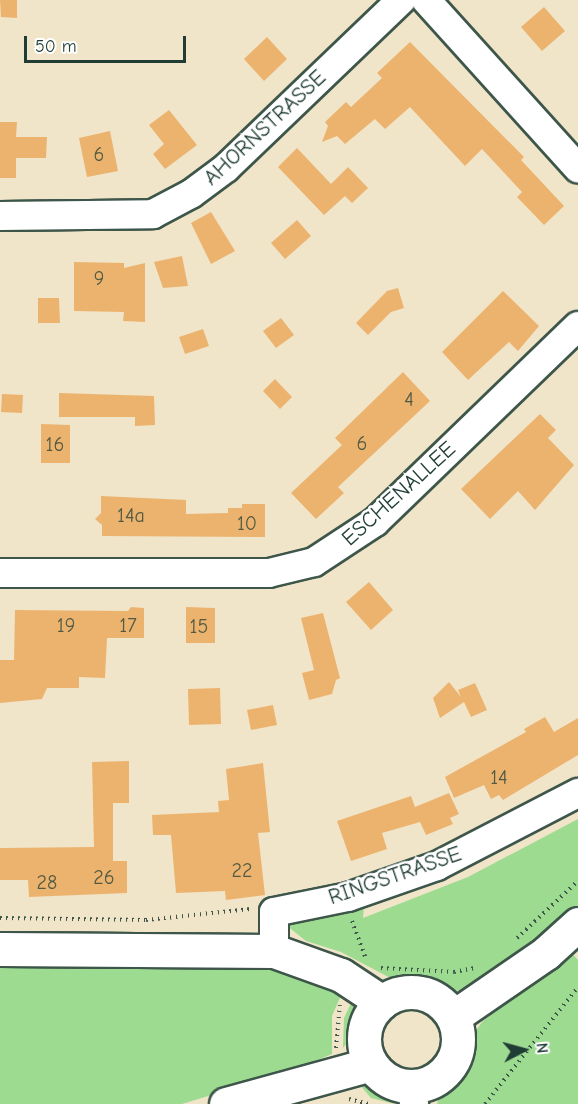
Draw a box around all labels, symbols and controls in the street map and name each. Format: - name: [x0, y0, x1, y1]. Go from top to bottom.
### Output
- scale bar: [27, 24, 189, 62]
- text: 50 m: [35, 36, 77, 57]
- street label: AHORNSTRASSE: [198, 65, 332, 191]
- house number: 6: [94, 142, 104, 166]
- house number: 9: [94, 266, 104, 290]
- house number: 4: [404, 387, 414, 411]
- house number: 6: [357, 431, 367, 455]
- house number: 16: [46, 432, 64, 456]
- street label: ESCHENALLEE: [337, 436, 461, 552]
- house number: 14a: [117, 503, 145, 527]
- house number: 10: [237, 511, 257, 535]
- house number: 19: [57, 613, 75, 637]
- house number: 17: [119, 613, 137, 637]
- house number: 15: [190, 614, 208, 638]
- house number: 14: [490, 765, 508, 789]
- street label: RINGSTRASSE: [325, 841, 465, 911]
- house number: 22: [232, 858, 252, 882]
- house number: 26: [93, 865, 115, 889]
- house number: 28: [37, 870, 57, 894]
- north arrow: [494, 1020, 554, 1080]
- text: N: [532, 1042, 551, 1054]

